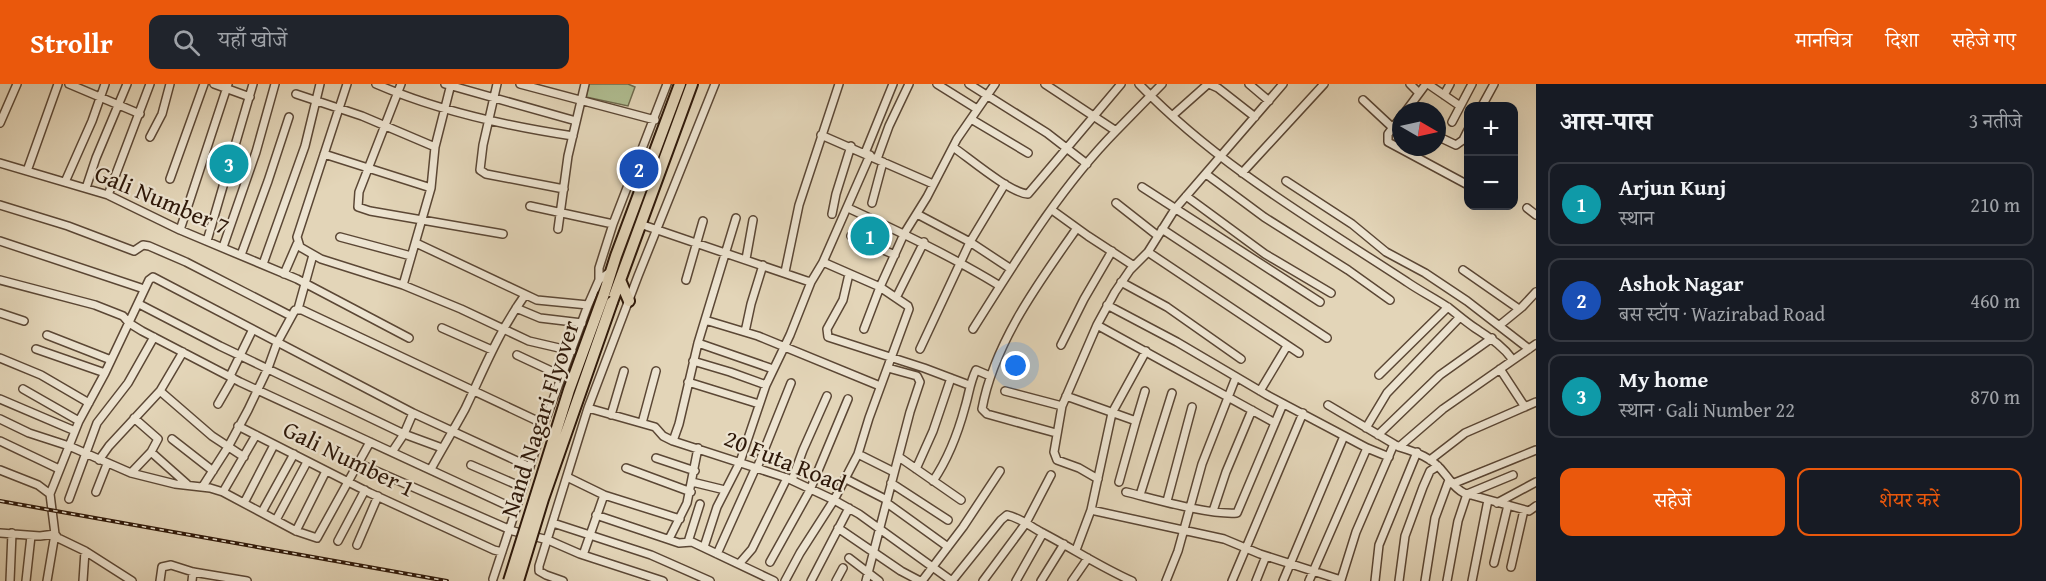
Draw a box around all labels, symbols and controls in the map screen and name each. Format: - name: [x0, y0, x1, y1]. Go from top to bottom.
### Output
- search box: [149, 15, 569, 69]
- text: Strollr: [30, 22, 113, 63]
- text: यहाँ खोजें: [218, 23, 287, 55]
- text: मानचित्र: [1795, 24, 1852, 55]
- text: दिशा: [1885, 24, 1919, 55]
- text: सहेजे गए: [1952, 24, 2016, 55]
- icon: search: [170, 26, 203, 59]
- text: आस-पास: [1560, 101, 1652, 140]
- north arrow: [1392, 102, 1446, 156]
- map controls: [1464, 102, 1518, 210]
- button: +: [1464, 102, 1518, 156]
- text: 3 नतीजे: [1969, 106, 2022, 135]
- pin: 3: [210, 142, 248, 187]
- pin: 2: [620, 146, 658, 191]
- street label: Gali Number 7: [90, 156, 235, 244]
- button: −: [1464, 156, 1518, 210]
- text: Arjun Kunj: [1619, 171, 1726, 203]
- text: 1: [1576, 190, 1587, 219]
- text: 210 m: [1970, 190, 2020, 219]
- text: स्थान: [1619, 203, 1654, 232]
- pin: 1: [850, 214, 890, 258]
- text: Ashok Nagar: [1619, 267, 1744, 299]
- text: 2: [1576, 286, 1587, 315]
- text: 460 m: [1970, 286, 2020, 315]
- text: बस स्टॉप · Wazirabad Road: [1619, 299, 1825, 328]
- street label: Nand Nagari Flyover: [491, 316, 588, 522]
- your location: [1001, 351, 1030, 380]
- text: My home: [1619, 363, 1708, 395]
- text: 3: [1576, 382, 1587, 411]
- text: 870 m: [1970, 382, 2020, 411]
- text: स्थान · Gali Number 22: [1619, 395, 1795, 424]
- street label: Gali Number 1: [277, 411, 421, 506]
- street label: 20 Futa Road: [719, 420, 851, 501]
- button: सहेजें: [1560, 468, 1785, 536]
- button: शेयर करें: [1797, 468, 2022, 536]

